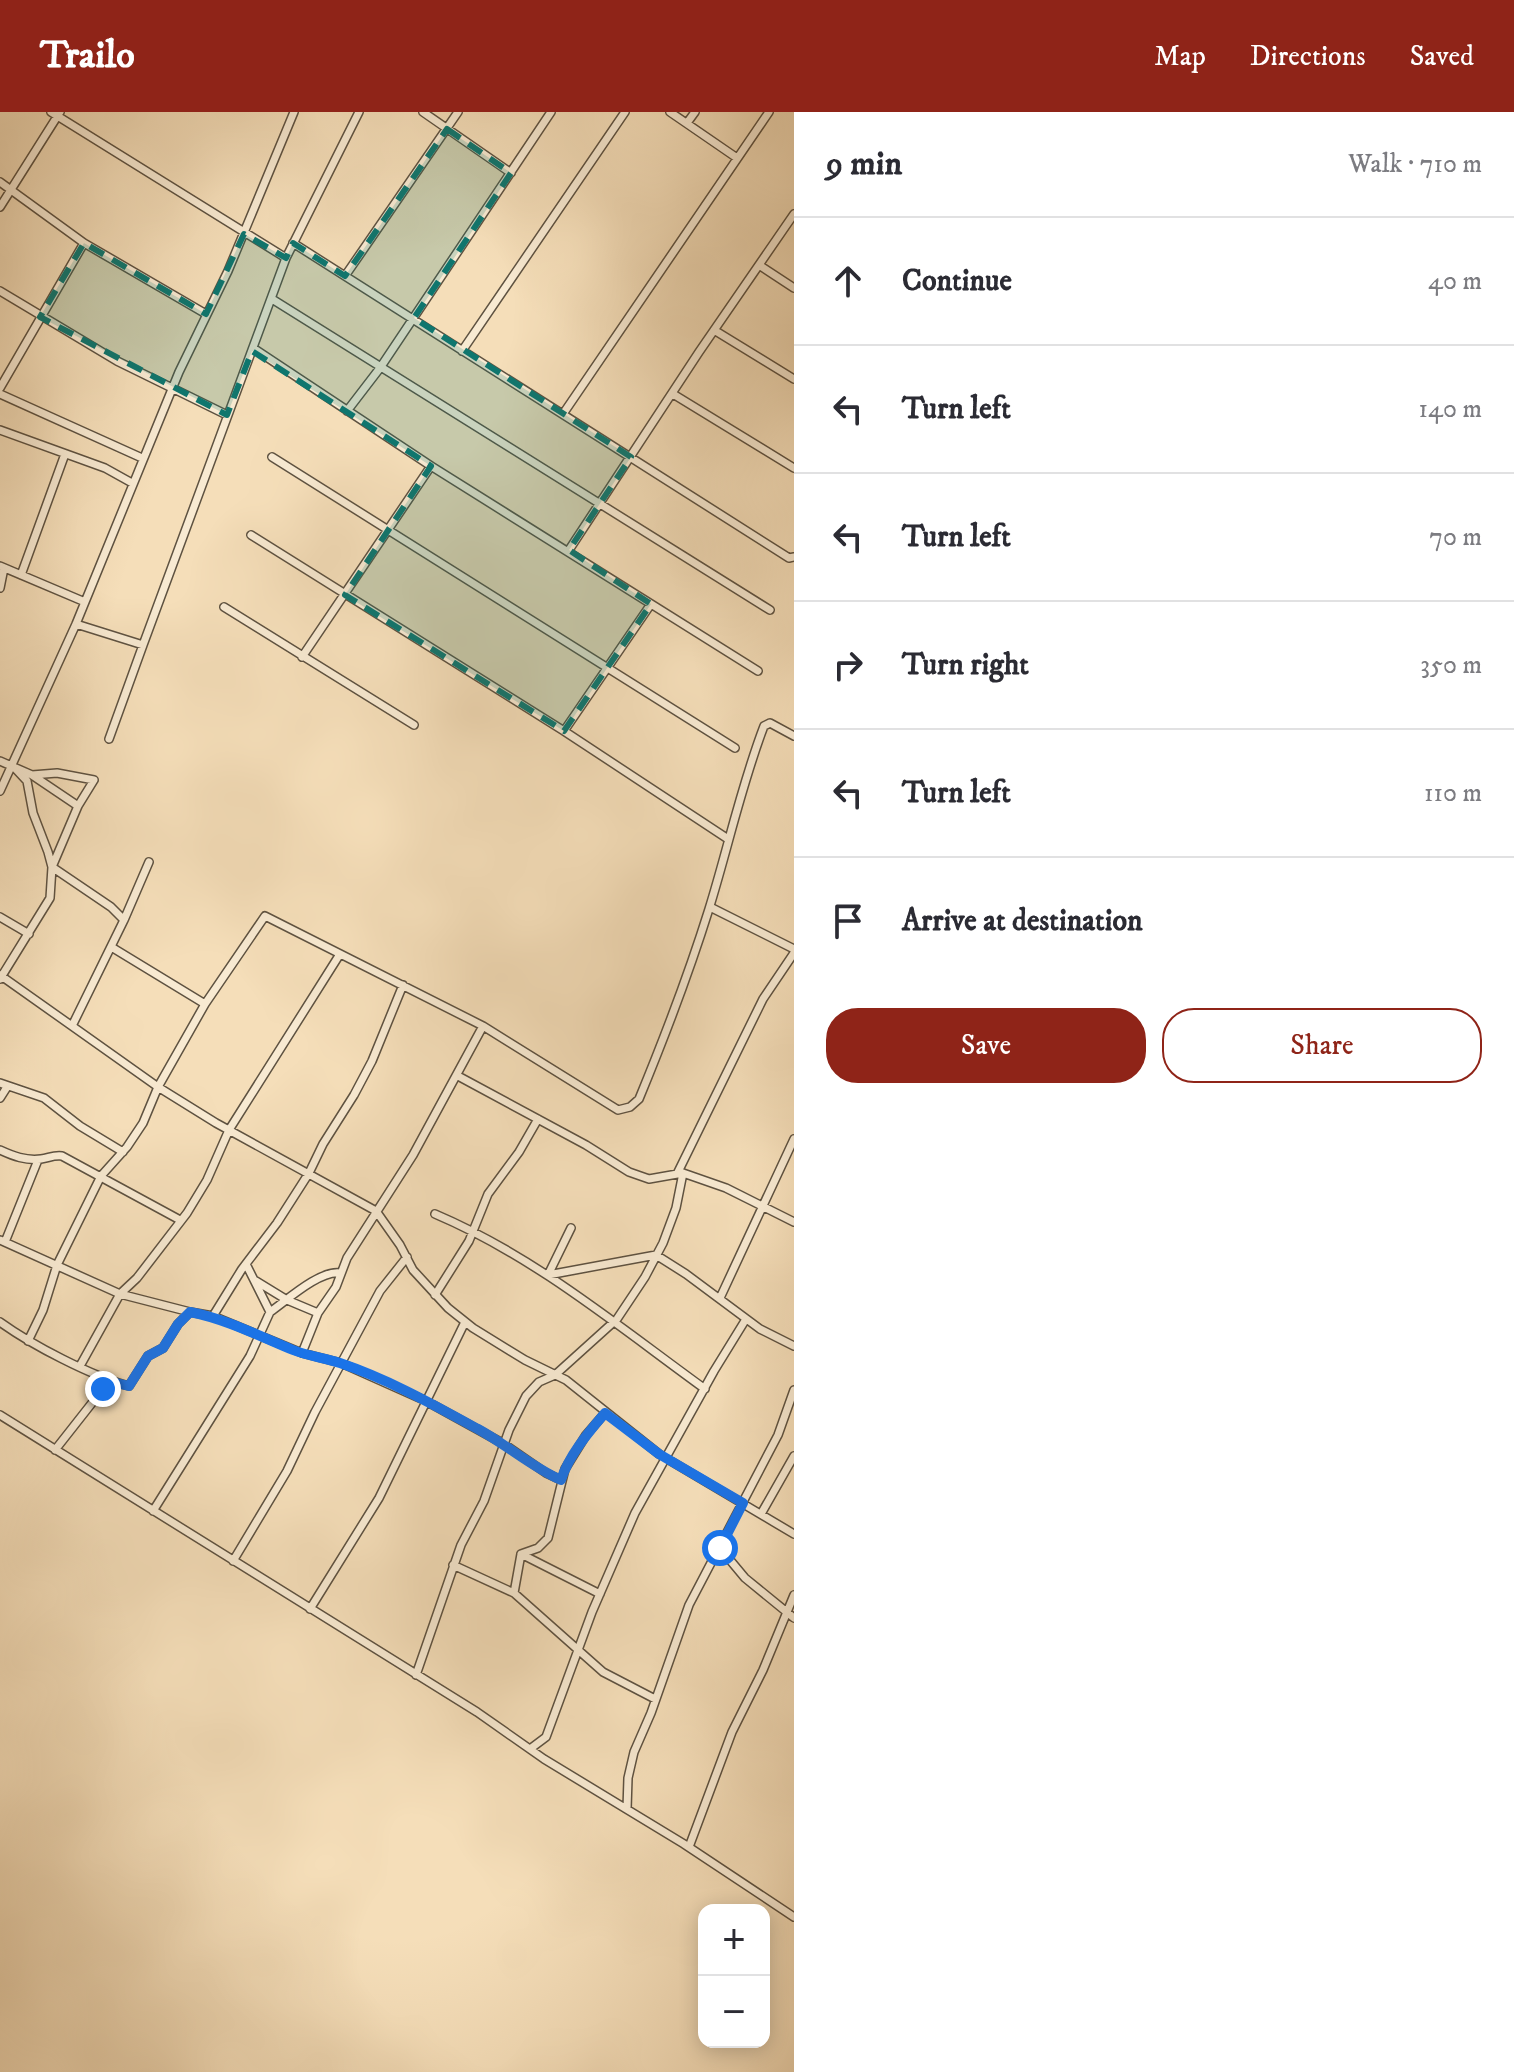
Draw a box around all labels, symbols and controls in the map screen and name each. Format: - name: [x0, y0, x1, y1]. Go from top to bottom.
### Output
- text: Trailo: [40, 32, 135, 80]
- text: Map: [1154, 39, 1206, 74]
- text: Directions: [1250, 39, 1366, 74]
- text: Saved: [1410, 39, 1474, 74]
- text: 9 min: [826, 143, 902, 185]
- text: Walk · 710 m: [1348, 148, 1482, 181]
- icon: ahead: [826, 259, 870, 303]
- text: Continue: [902, 263, 1012, 300]
- text: 40 m: [1428, 265, 1482, 298]
- icon: left: [826, 387, 870, 431]
- text: Turn left: [902, 391, 1011, 428]
- text: 140 m: [1418, 393, 1482, 426]
- icon: left: [826, 515, 870, 559]
- text: Turn left: [902, 519, 1011, 556]
- text: 70 m: [1429, 521, 1482, 554]
- icon: right: [826, 643, 870, 687]
- text: Turn right: [902, 647, 1029, 684]
- text: 350 m: [1420, 649, 1482, 682]
- icon: left: [826, 771, 870, 815]
- text: Turn left: [902, 775, 1011, 812]
- text: 110 m: [1424, 777, 1482, 810]
- icon: arrive: [826, 899, 870, 943]
- text: Arrive at destination: [902, 903, 1143, 940]
- button: Save: [826, 1008, 1146, 1083]
- button: Share: [1162, 1008, 1482, 1083]
- route end: [85, 1371, 121, 1407]
- route start: [702, 1530, 738, 1566]
- map controls: [698, 1904, 770, 2048]
- button: +: [698, 1904, 770, 1976]
- button: −: [698, 1976, 770, 2048]

